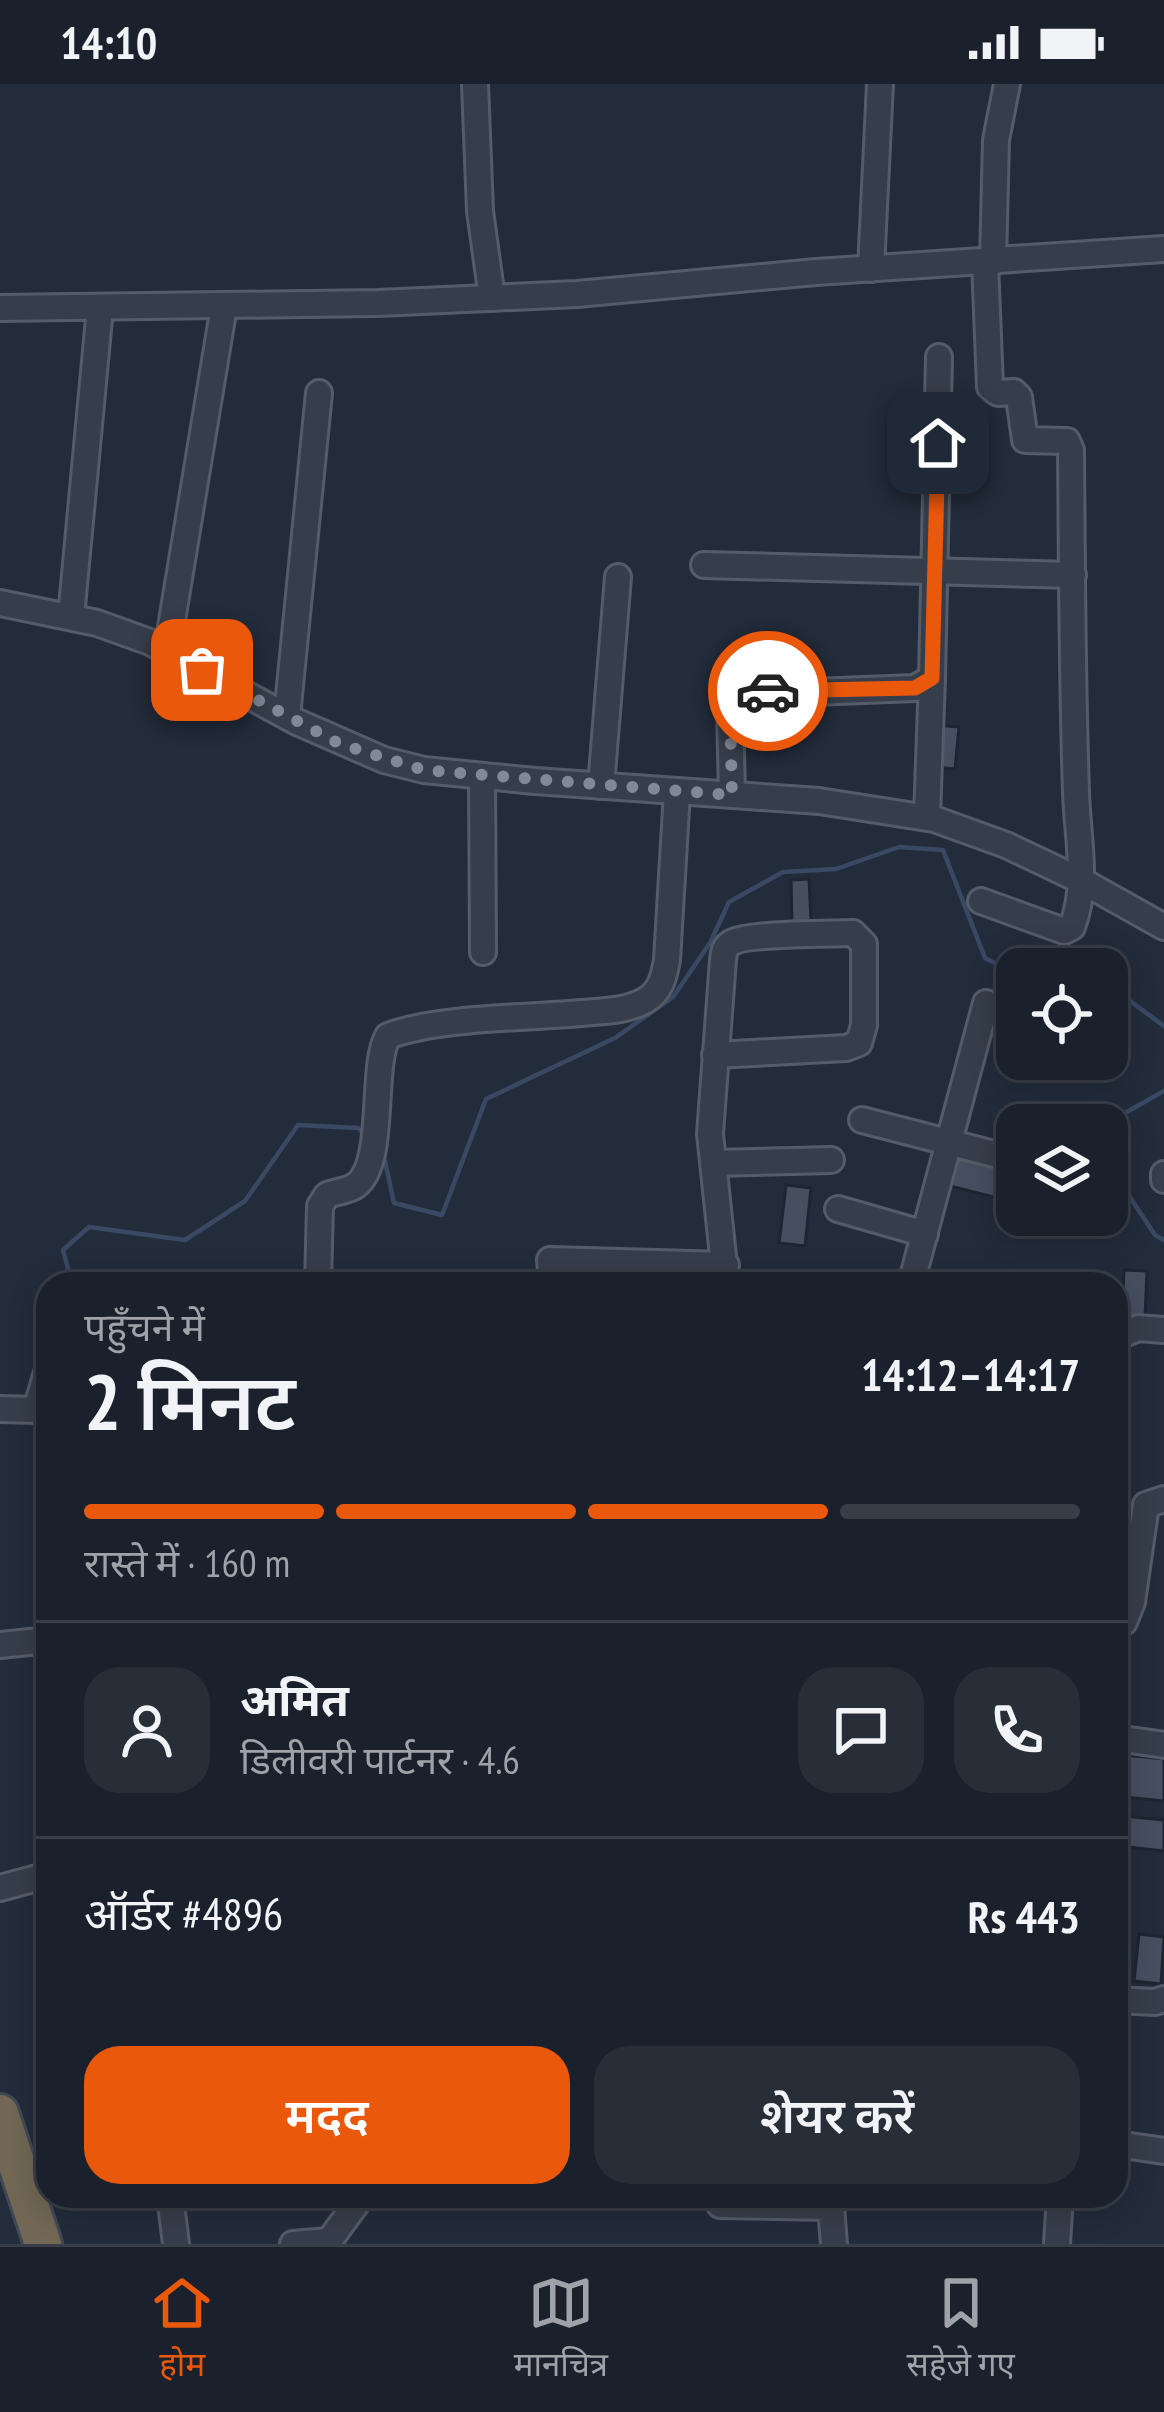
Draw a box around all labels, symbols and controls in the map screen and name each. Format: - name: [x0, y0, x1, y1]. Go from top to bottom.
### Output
- text: 14:10: [60, 13, 157, 71]
- pin: [887, 392, 989, 494]
- icon: home: [905, 410, 971, 476]
- pin: [151, 619, 253, 721]
- courier: [708, 631, 828, 751]
- icon: bag: [169, 637, 235, 703]
- icon: car: [735, 658, 801, 724]
- map controls: [996, 948, 1128, 1236]
- button: locate: [996, 948, 1128, 1080]
- button: layers: [996, 1104, 1128, 1236]
- text: पहुँचने में: [84, 1301, 205, 1352]
- text: 14:12–14:17: [861, 1345, 1080, 1403]
- text: 2 मिनट: [84, 1351, 296, 1452]
- text: रास्ते में · 160 m: [84, 1537, 290, 1588]
- button: person: [84, 1667, 210, 1793]
- button: chat: [798, 1667, 924, 1793]
- button: phone: [954, 1667, 1080, 1793]
- text: अमित: [240, 1670, 349, 1728]
- text: डिलीवरी पार्टनर · 4.6: [240, 1734, 520, 1785]
- text: ऑर्डर #4896: [84, 1884, 283, 1942]
- text: Rs 443: [968, 1887, 1080, 1945]
- button: मदद: [84, 2046, 570, 2184]
- button: शेयर करें: [594, 2046, 1080, 2184]
- tab: होम: [149, 2270, 215, 2389]
- tab: मानचित्र: [514, 2270, 608, 2389]
- tab: सहेजे गए: [907, 2270, 1015, 2389]

